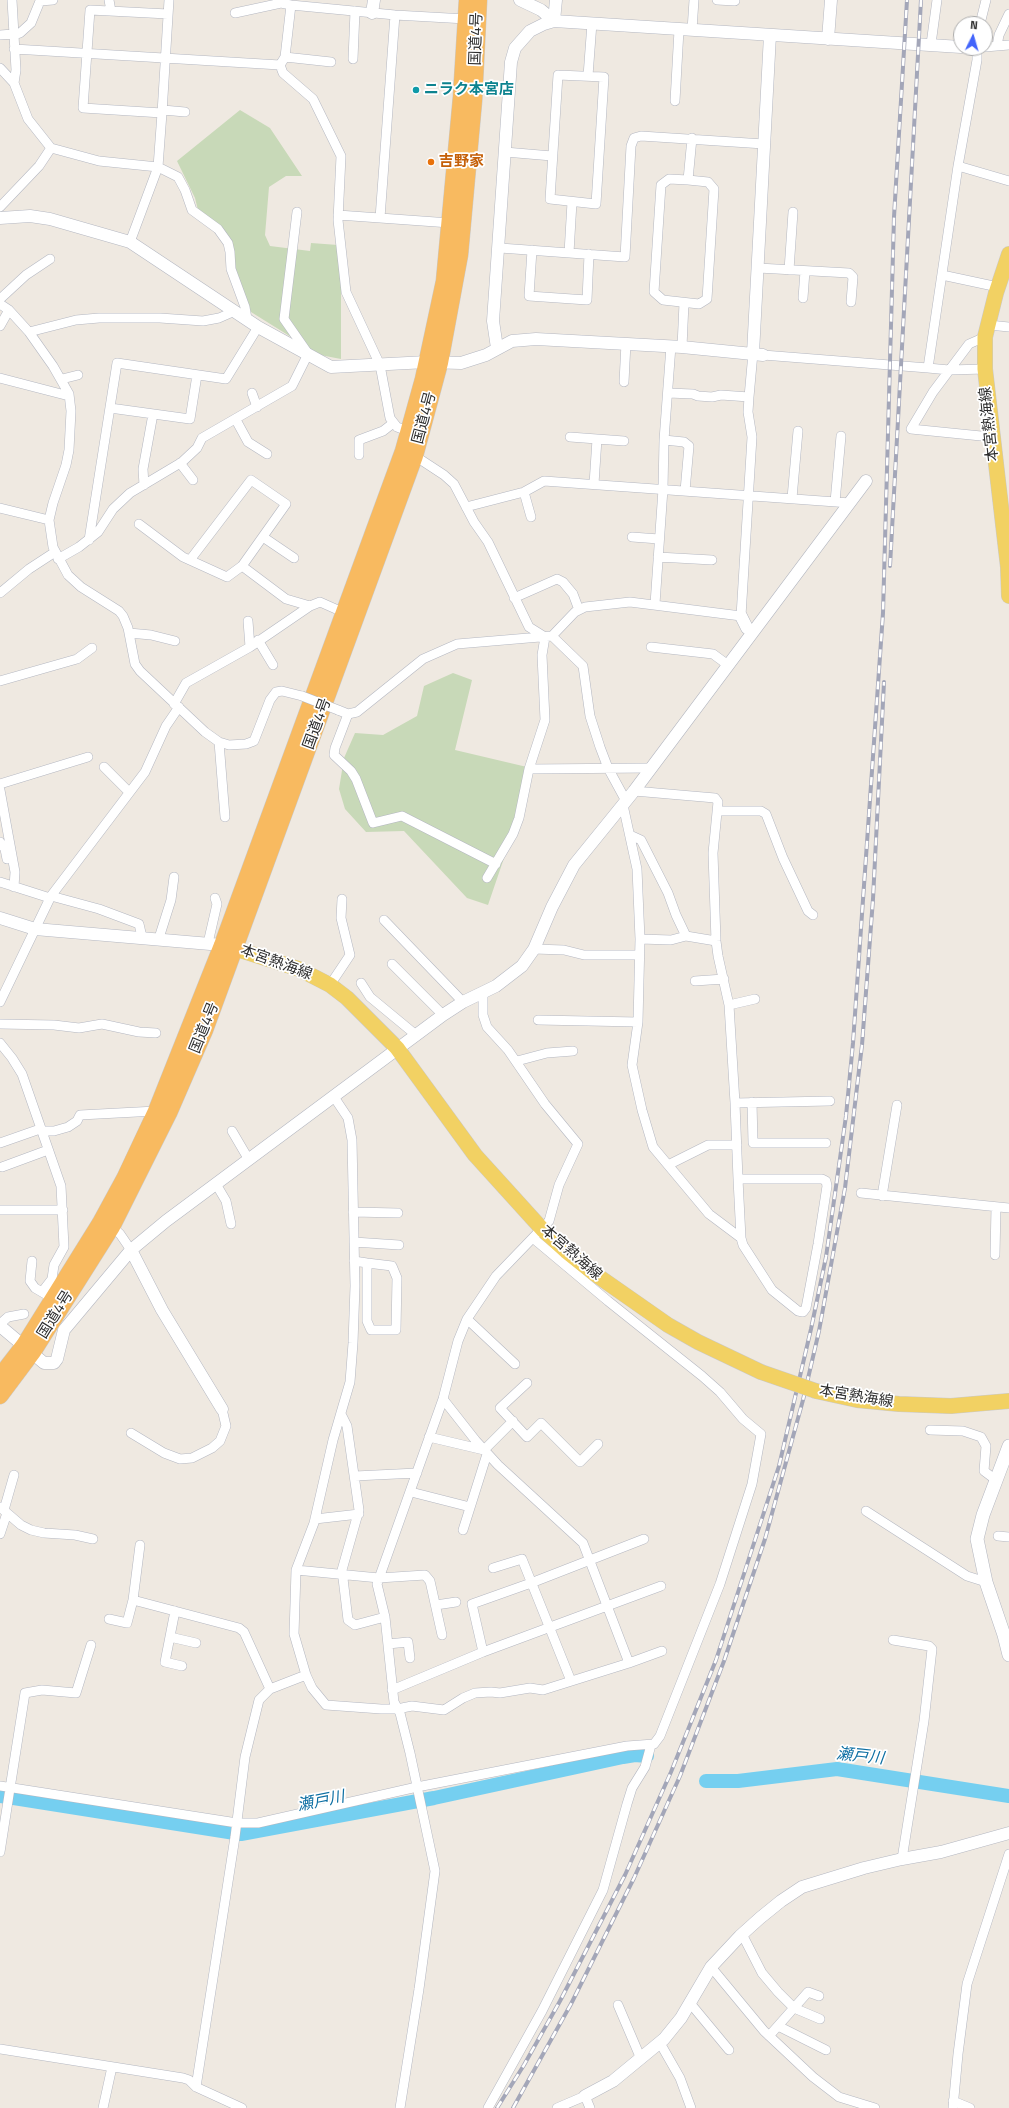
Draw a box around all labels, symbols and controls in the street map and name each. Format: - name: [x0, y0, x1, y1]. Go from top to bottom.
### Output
- street label: 国道4号: [467, 12, 487, 66]
- north arrow: [953, 16, 993, 56]
- text: N: [969, 17, 978, 33]
- place label: ニラク本宮店: [424, 81, 514, 99]
- marker: ニラク本宮店: [411, 85, 421, 95]
- place label: 吉野家: [439, 153, 484, 171]
- marker: 吉野家: [426, 157, 436, 167]
- street label: 本宮熱海線: [977, 386, 1003, 462]
- street label: 国道4号: [409, 390, 441, 446]
- street label: 国道4号: [300, 696, 336, 752]
- street label: 本宮熱海線: [238, 942, 314, 984]
- street label: 国道4号: [187, 1000, 223, 1056]
- street label: 本宮熱海線: [537, 1222, 605, 1284]
- street label: 国道4号: [34, 1288, 78, 1342]
- street label: 本宮熱海線: [818, 1382, 894, 1412]
- water label: 瀬戸川: [835, 1745, 885, 1769]
- water label: 瀬戸川: [296, 1788, 346, 1816]

